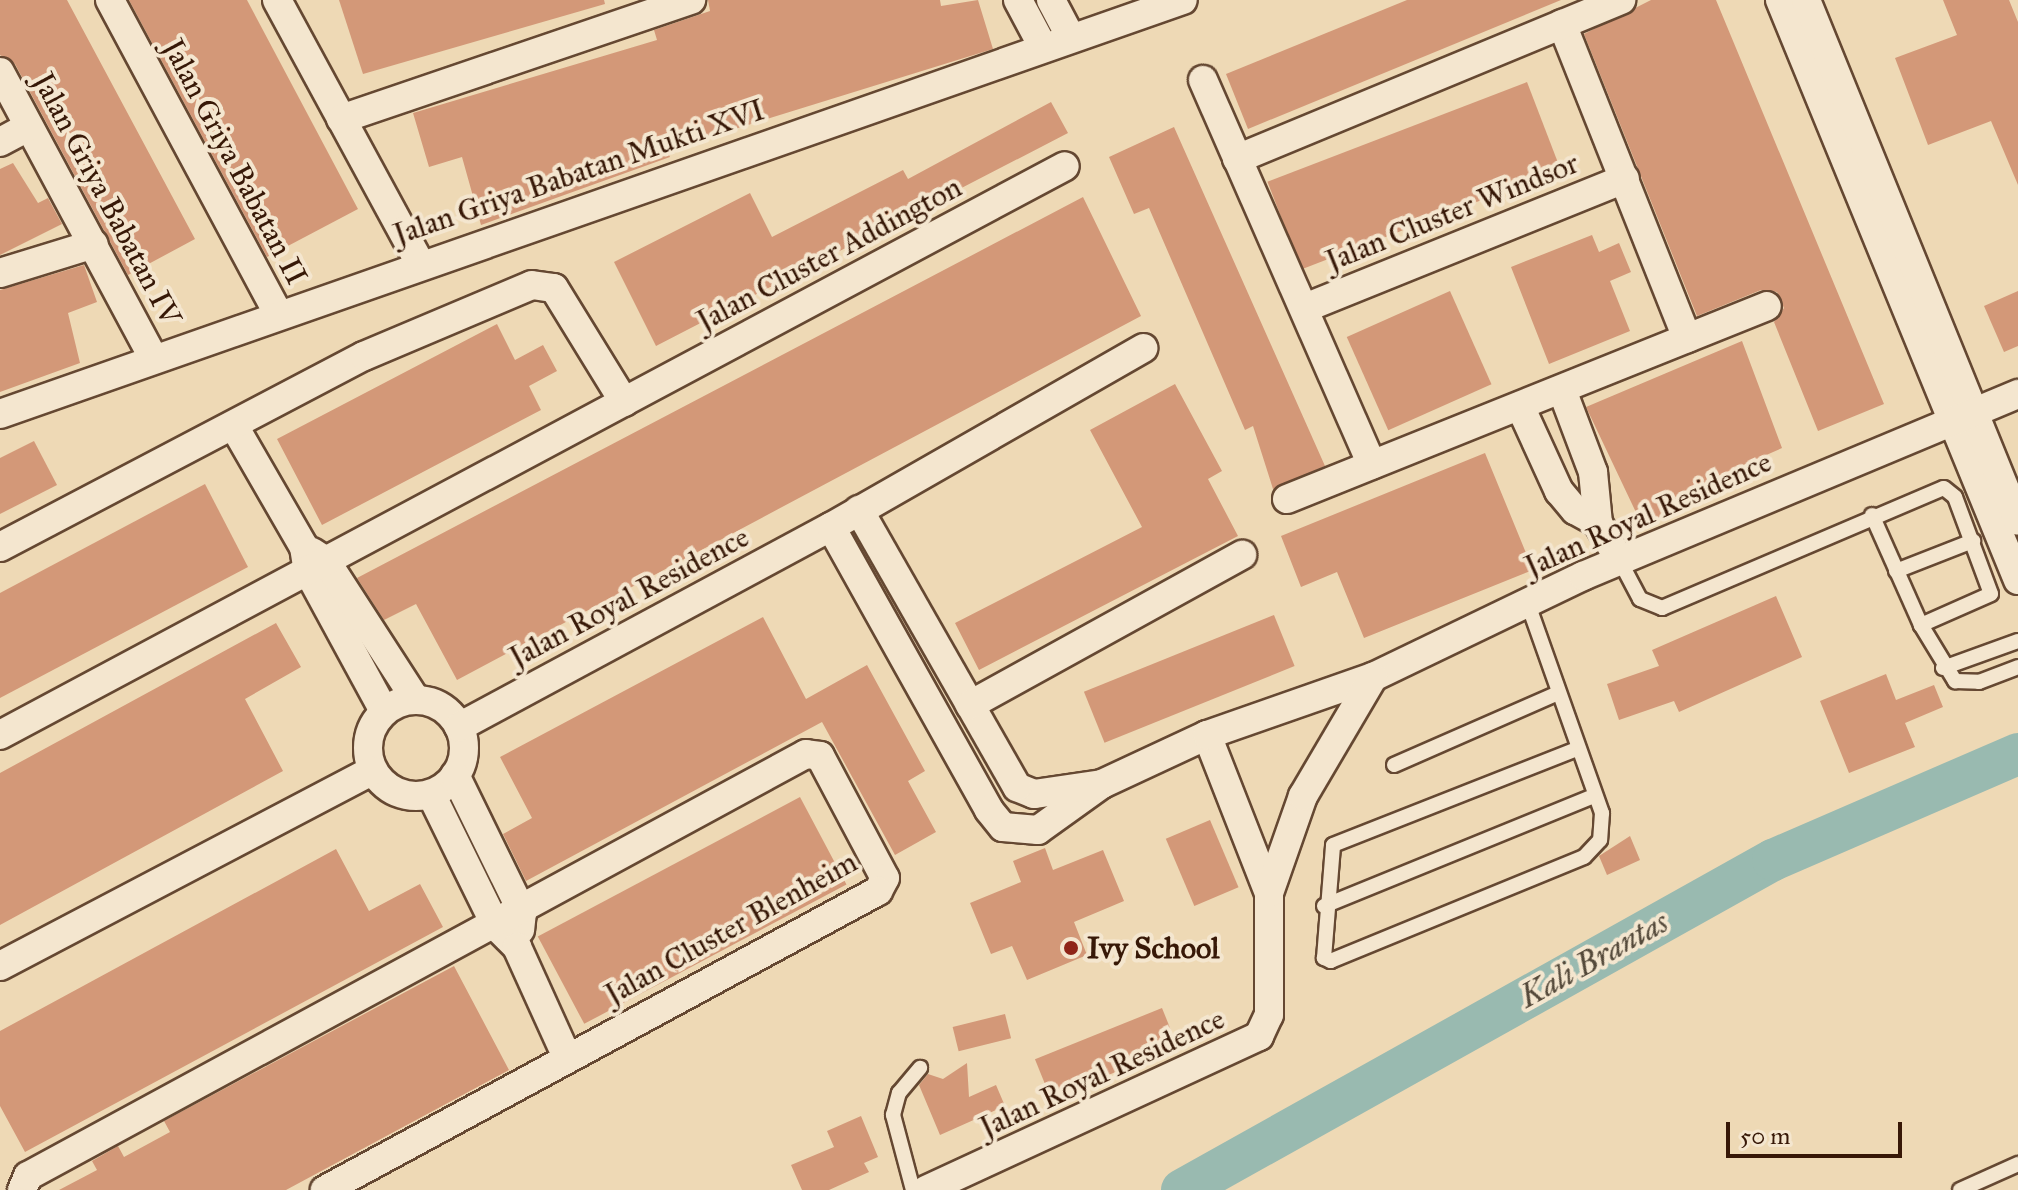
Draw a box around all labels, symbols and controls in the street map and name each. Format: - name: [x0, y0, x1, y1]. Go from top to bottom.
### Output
- street label: Jalan Griya Babatan II: [155, 33, 315, 291]
- street label: Jalan Griya Babatan IV: [25, 66, 189, 332]
- street label: Jalan Griya Babatan Mukti XVI: [389, 91, 769, 253]
- street label: Jalan Cluster Windsor: [1320, 145, 1584, 279]
- street label: Jalan Cluster Addington: [691, 169, 967, 339]
- street label: Jalan Royal Residence: [1519, 443, 1777, 585]
- street label: Jalan Royal Residence: [503, 519, 755, 675]
- street label: Jalan Cluster Blenheim: [599, 844, 863, 1012]
- water label: Kali Brantas: [1513, 903, 1675, 1017]
- place label: Ivy School: [1087, 930, 1219, 966]
- marker: Ivy School: [1062, 939, 1080, 957]
- street label: Jalan Royal Residence: [974, 1000, 1230, 1146]
- scale bar: [1730, 1106, 1906, 1156]
- text: 50 m: [1740, 1121, 1790, 1151]

